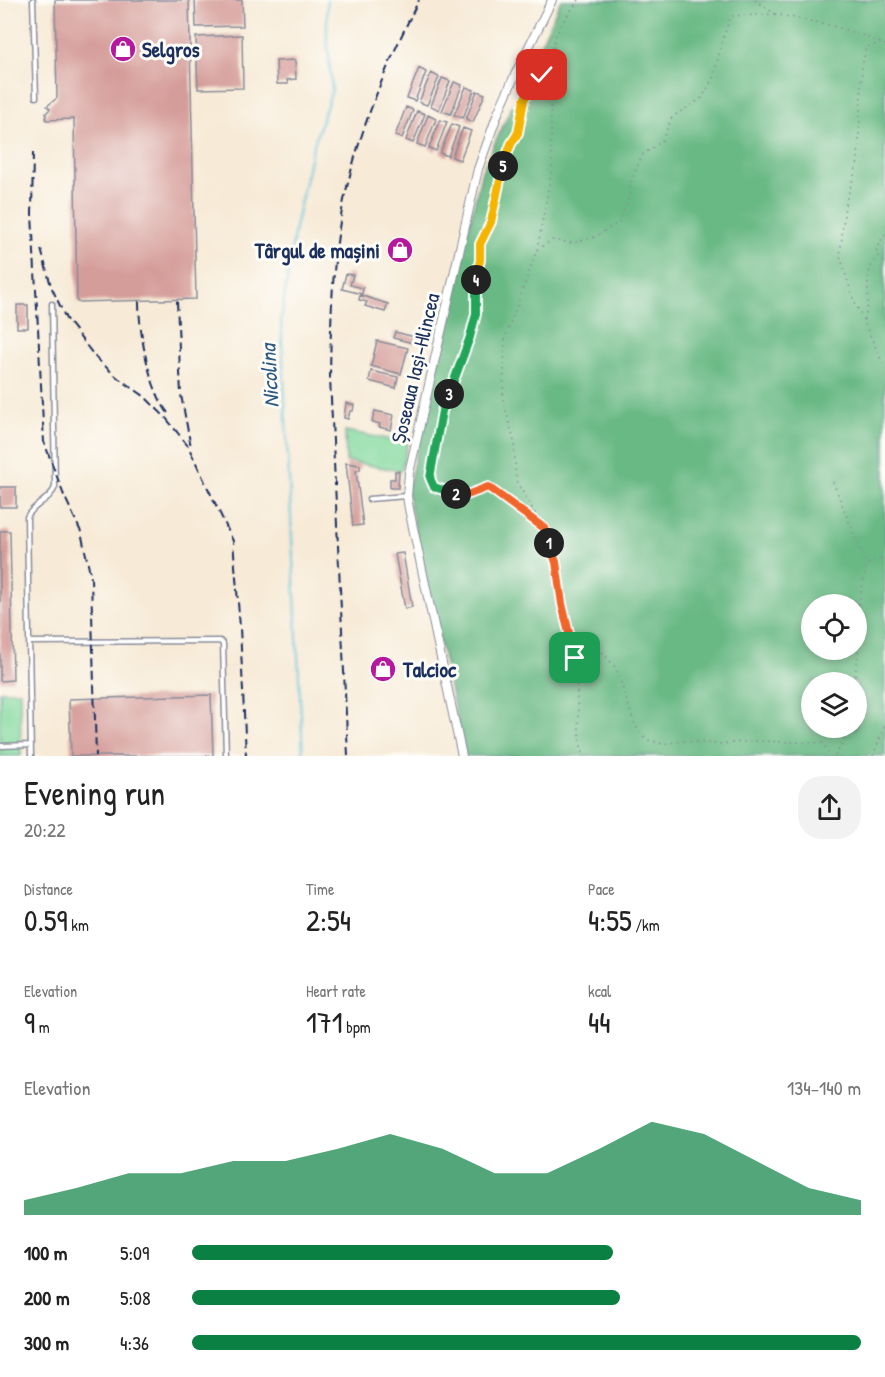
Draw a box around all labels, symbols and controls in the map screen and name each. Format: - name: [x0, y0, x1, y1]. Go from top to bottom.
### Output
- shop icon: Selgros: [108, 34, 138, 64]
- place label: Selgros: [142, 35, 200, 65]
- pin: [516, 49, 567, 100]
- icon: check: [525, 58, 558, 91]
- pin: 5: [488, 151, 518, 181]
- text: 5: [500, 155, 506, 177]
- shop icon: Târgul de mașini: [385, 235, 415, 265]
- place label: Târgul de mașini: [254, 236, 380, 266]
- pin: 4: [461, 265, 491, 295]
- text: 4: [473, 269, 479, 291]
- street label: Șoseaua Iași-Hlincea: [384, 290, 446, 446]
- water label: Nicolina: [252, 341, 286, 408]
- pin: 3: [434, 379, 464, 409]
- text: 3: [445, 383, 453, 405]
- pin: 2: [441, 479, 471, 509]
- text: 2: [452, 483, 460, 505]
- pin: 1: [534, 528, 564, 558]
- text: 1: [546, 532, 552, 554]
- map controls: [801, 594, 867, 738]
- button: locate: [801, 594, 867, 660]
- pin: [549, 632, 600, 683]
- icon: arrive: [558, 641, 591, 674]
- shop icon: Talcioc: [368, 654, 398, 684]
- place label: Talcioc: [402, 655, 457, 684]
- button: layers: [801, 672, 867, 738]
- text: Evening run: [24, 771, 165, 815]
- button: share: [798, 776, 861, 839]
- text: 20:22: [24, 816, 66, 843]
- text: Distance: [24, 878, 73, 900]
- text: Time: [306, 878, 334, 900]
- text: Pace: [588, 878, 615, 900]
- text: 0.59: [24, 900, 68, 940]
- text: 2:54: [306, 900, 351, 940]
- text: 4:55: [588, 900, 632, 940]
- text: km: [68, 914, 89, 936]
- text: /km: [632, 914, 660, 936]
- text: Elevation: [24, 980, 77, 1002]
- text: Heart rate: [306, 980, 366, 1002]
- text: kcal: [588, 980, 611, 1002]
- text: 9: [24, 1002, 35, 1042]
- text: 171: [306, 1002, 343, 1042]
- text: 44: [588, 1002, 611, 1042]
- text: m: [35, 1016, 50, 1038]
- text: bpm: [343, 1016, 371, 1038]
- text: Elevation: [24, 1074, 90, 1101]
- text: 134–140 m: [787, 1074, 861, 1101]
- text: 100 m: [24, 1239, 67, 1266]
- text: 5:09: [120, 1239, 149, 1266]
- text: 200 m: [24, 1284, 69, 1311]
- text: 5:08: [120, 1284, 151, 1311]
- text: 300 m: [24, 1329, 69, 1356]
- text: 4:36: [120, 1329, 149, 1356]

